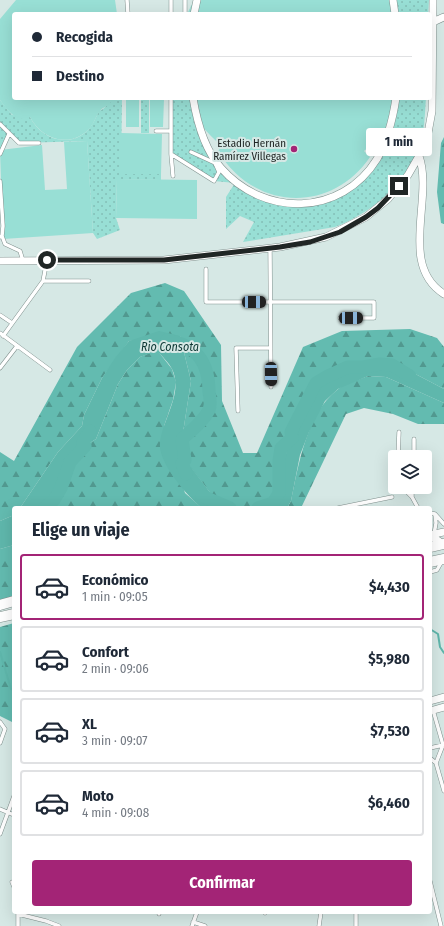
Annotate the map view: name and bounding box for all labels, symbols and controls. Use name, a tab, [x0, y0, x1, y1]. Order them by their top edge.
text: Recogida	[56, 28, 113, 46]
text: Destino	[56, 67, 104, 85]
callout: 1 min	[366, 128, 432, 156]
text: 1 min	[385, 134, 413, 149]
place label: Estadio Hernán Ramírez Villegas	[213, 137, 286, 163]
marker: Estadio Hernán Ramírez Villegas	[289, 144, 299, 154]
route end	[390, 177, 408, 195]
route start	[38, 251, 56, 269]
car	[242, 296, 266, 308]
car	[339, 312, 363, 324]
water label: Rio Consota	[141, 340, 199, 354]
car	[265, 362, 277, 386]
map controls	[388, 450, 432, 494]
button: layers	[388, 450, 432, 494]
text: Elige un viaje	[32, 519, 130, 541]
icon: car	[34, 569, 70, 605]
text: Económico	[82, 571, 149, 589]
text: $4,430	[369, 578, 410, 596]
text: 1 min · 09:05	[82, 589, 148, 604]
icon: car	[34, 641, 70, 677]
text: Confort	[82, 643, 129, 661]
text: $5,980	[368, 650, 410, 668]
text: 2 min · 09:06	[82, 661, 149, 676]
icon: car	[34, 713, 70, 749]
text: XL	[82, 715, 97, 733]
text: $7,530	[370, 722, 410, 740]
text: 3 min · 09:07	[82, 733, 147, 748]
icon: car	[34, 785, 70, 821]
text: Moto	[82, 787, 114, 805]
text: $6,460	[368, 794, 410, 812]
text: 4 min · 09:08	[82, 805, 149, 820]
button: Confirmar	[32, 860, 412, 906]

